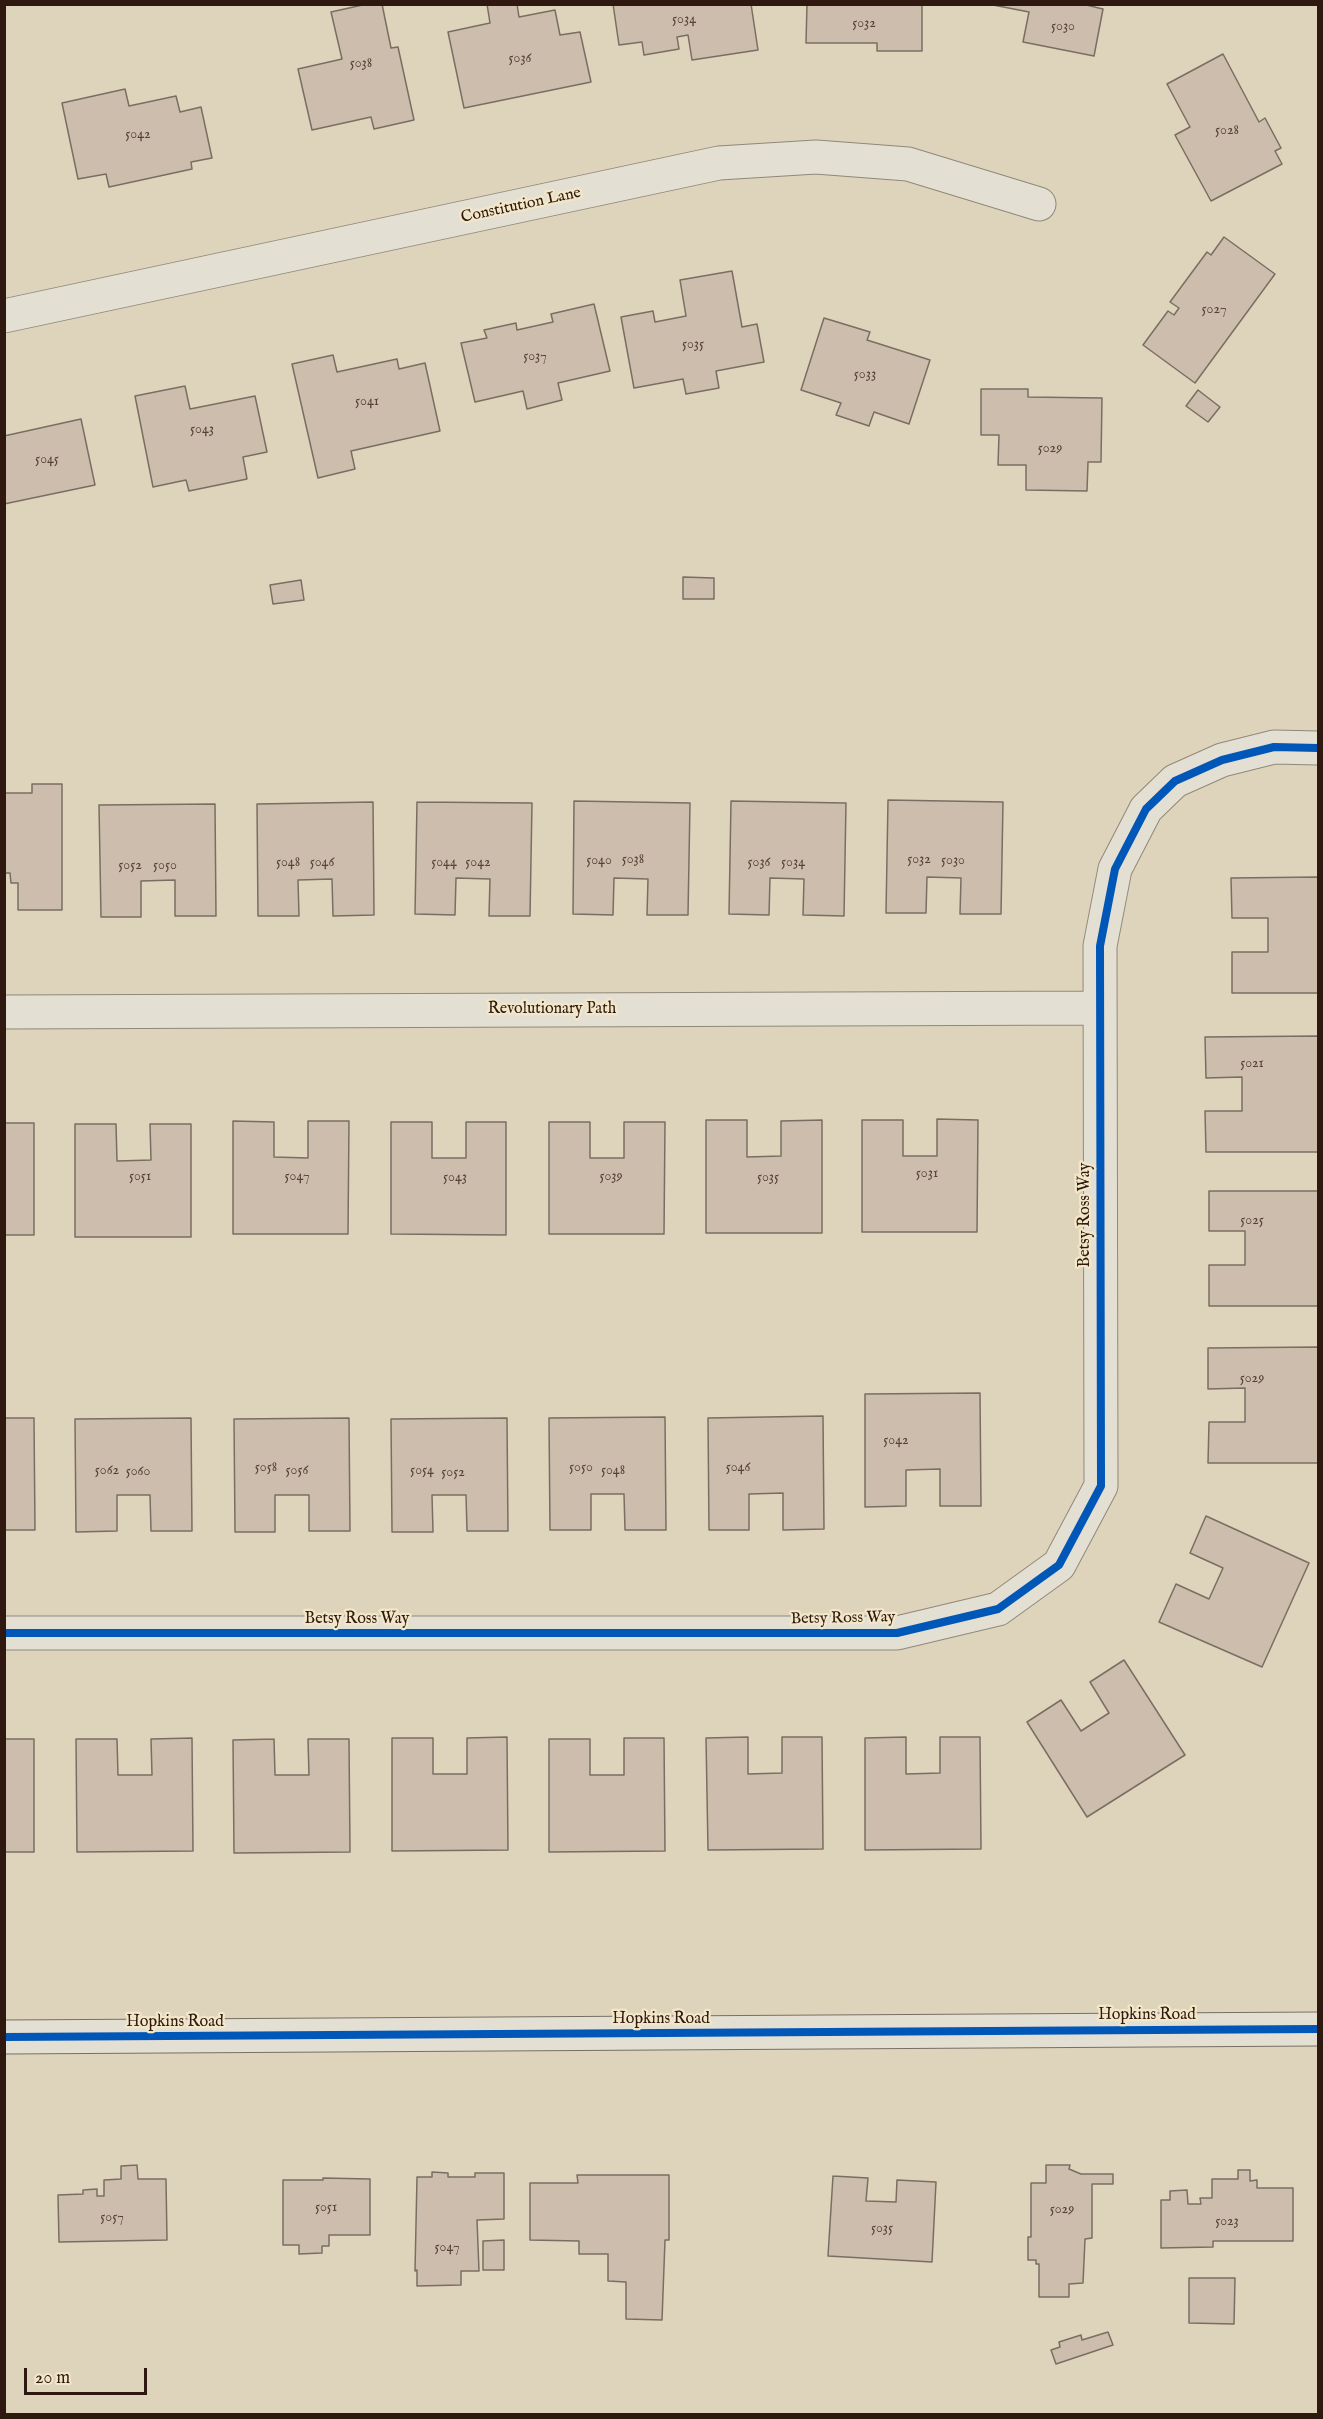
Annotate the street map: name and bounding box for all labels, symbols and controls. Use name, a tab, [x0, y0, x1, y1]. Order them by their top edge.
house number: 5034	[672, 12, 696, 28]
house number: 5032	[852, 16, 876, 32]
house number: 5030	[1051, 19, 1075, 35]
house number: 5036	[508, 51, 532, 67]
house number: 5038	[350, 56, 372, 72]
house number: 5028	[1215, 123, 1239, 139]
house number: 5042	[125, 127, 151, 143]
street label: Constitution Lane	[459, 184, 583, 228]
house number: 5027	[1202, 302, 1226, 318]
house number: 5035	[682, 337, 704, 353]
house number: 5037	[523, 349, 547, 365]
house number: 5033	[854, 367, 876, 383]
house number: 5041	[355, 394, 379, 410]
house number: 5043	[190, 422, 214, 438]
house number: 5029	[1038, 441, 1062, 457]
house number: 5045	[35, 452, 59, 468]
house number: 5038	[622, 852, 644, 868]
house number: 5032	[907, 852, 931, 868]
house number: 5040	[586, 853, 612, 869]
house number: 5030	[941, 853, 965, 869]
house number: 5048	[276, 855, 300, 871]
house number: 5046	[310, 855, 334, 871]
house number: 5044	[431, 855, 457, 871]
house number: 5042	[465, 855, 491, 871]
house number: 5036	[747, 855, 771, 871]
house number: 5034	[781, 855, 805, 871]
house number: 5052	[118, 858, 142, 874]
house number: 5050	[153, 858, 177, 874]
street label: Revolutionary Path	[488, 1000, 616, 1020]
house number: 5021	[1240, 1056, 1264, 1072]
street label: Betsy Ross Way	[1076, 1163, 1096, 1267]
house number: 5031	[916, 1166, 938, 1182]
house number: 5051	[129, 1169, 151, 1185]
house number: 5047	[285, 1169, 309, 1185]
house number: 5039	[599, 1169, 623, 1185]
house number: 5043	[443, 1170, 467, 1186]
house number: 5035	[757, 1170, 779, 1186]
house number: 5025	[1240, 1213, 1264, 1229]
house number: 5029	[1240, 1371, 1264, 1387]
house number: 5042	[883, 1433, 909, 1449]
house number: 5058	[255, 1460, 277, 1476]
house number: 5050	[569, 1460, 593, 1476]
house number: 5046	[726, 1460, 750, 1476]
house number: 5062	[95, 1463, 119, 1479]
house number: 5056	[286, 1463, 308, 1479]
house number: 5054	[410, 1463, 434, 1479]
house number: 5048	[601, 1463, 625, 1479]
house number: 5060	[126, 1464, 150, 1480]
house number: 5052	[441, 1465, 465, 1481]
street label: Betsy Ross Way	[790, 1608, 896, 1630]
street label: Betsy Ross Way	[305, 1610, 409, 1630]
street label: Hopkins Road	[1098, 2006, 1196, 2026]
street label: Hopkins Road	[612, 2010, 710, 2030]
street label: Hopkins Road	[126, 2013, 224, 2033]
house number: 5051	[315, 2200, 337, 2216]
house number: 5029	[1050, 2202, 1074, 2218]
house number: 5057	[100, 2210, 124, 2226]
house number: 5023	[1215, 2214, 1239, 2230]
house number: 5035	[871, 2221, 893, 2237]
house number: 5047	[435, 2240, 459, 2256]
scale bar	[27, 2356, 150, 2394]
text: 20 m	[35, 2367, 70, 2390]

